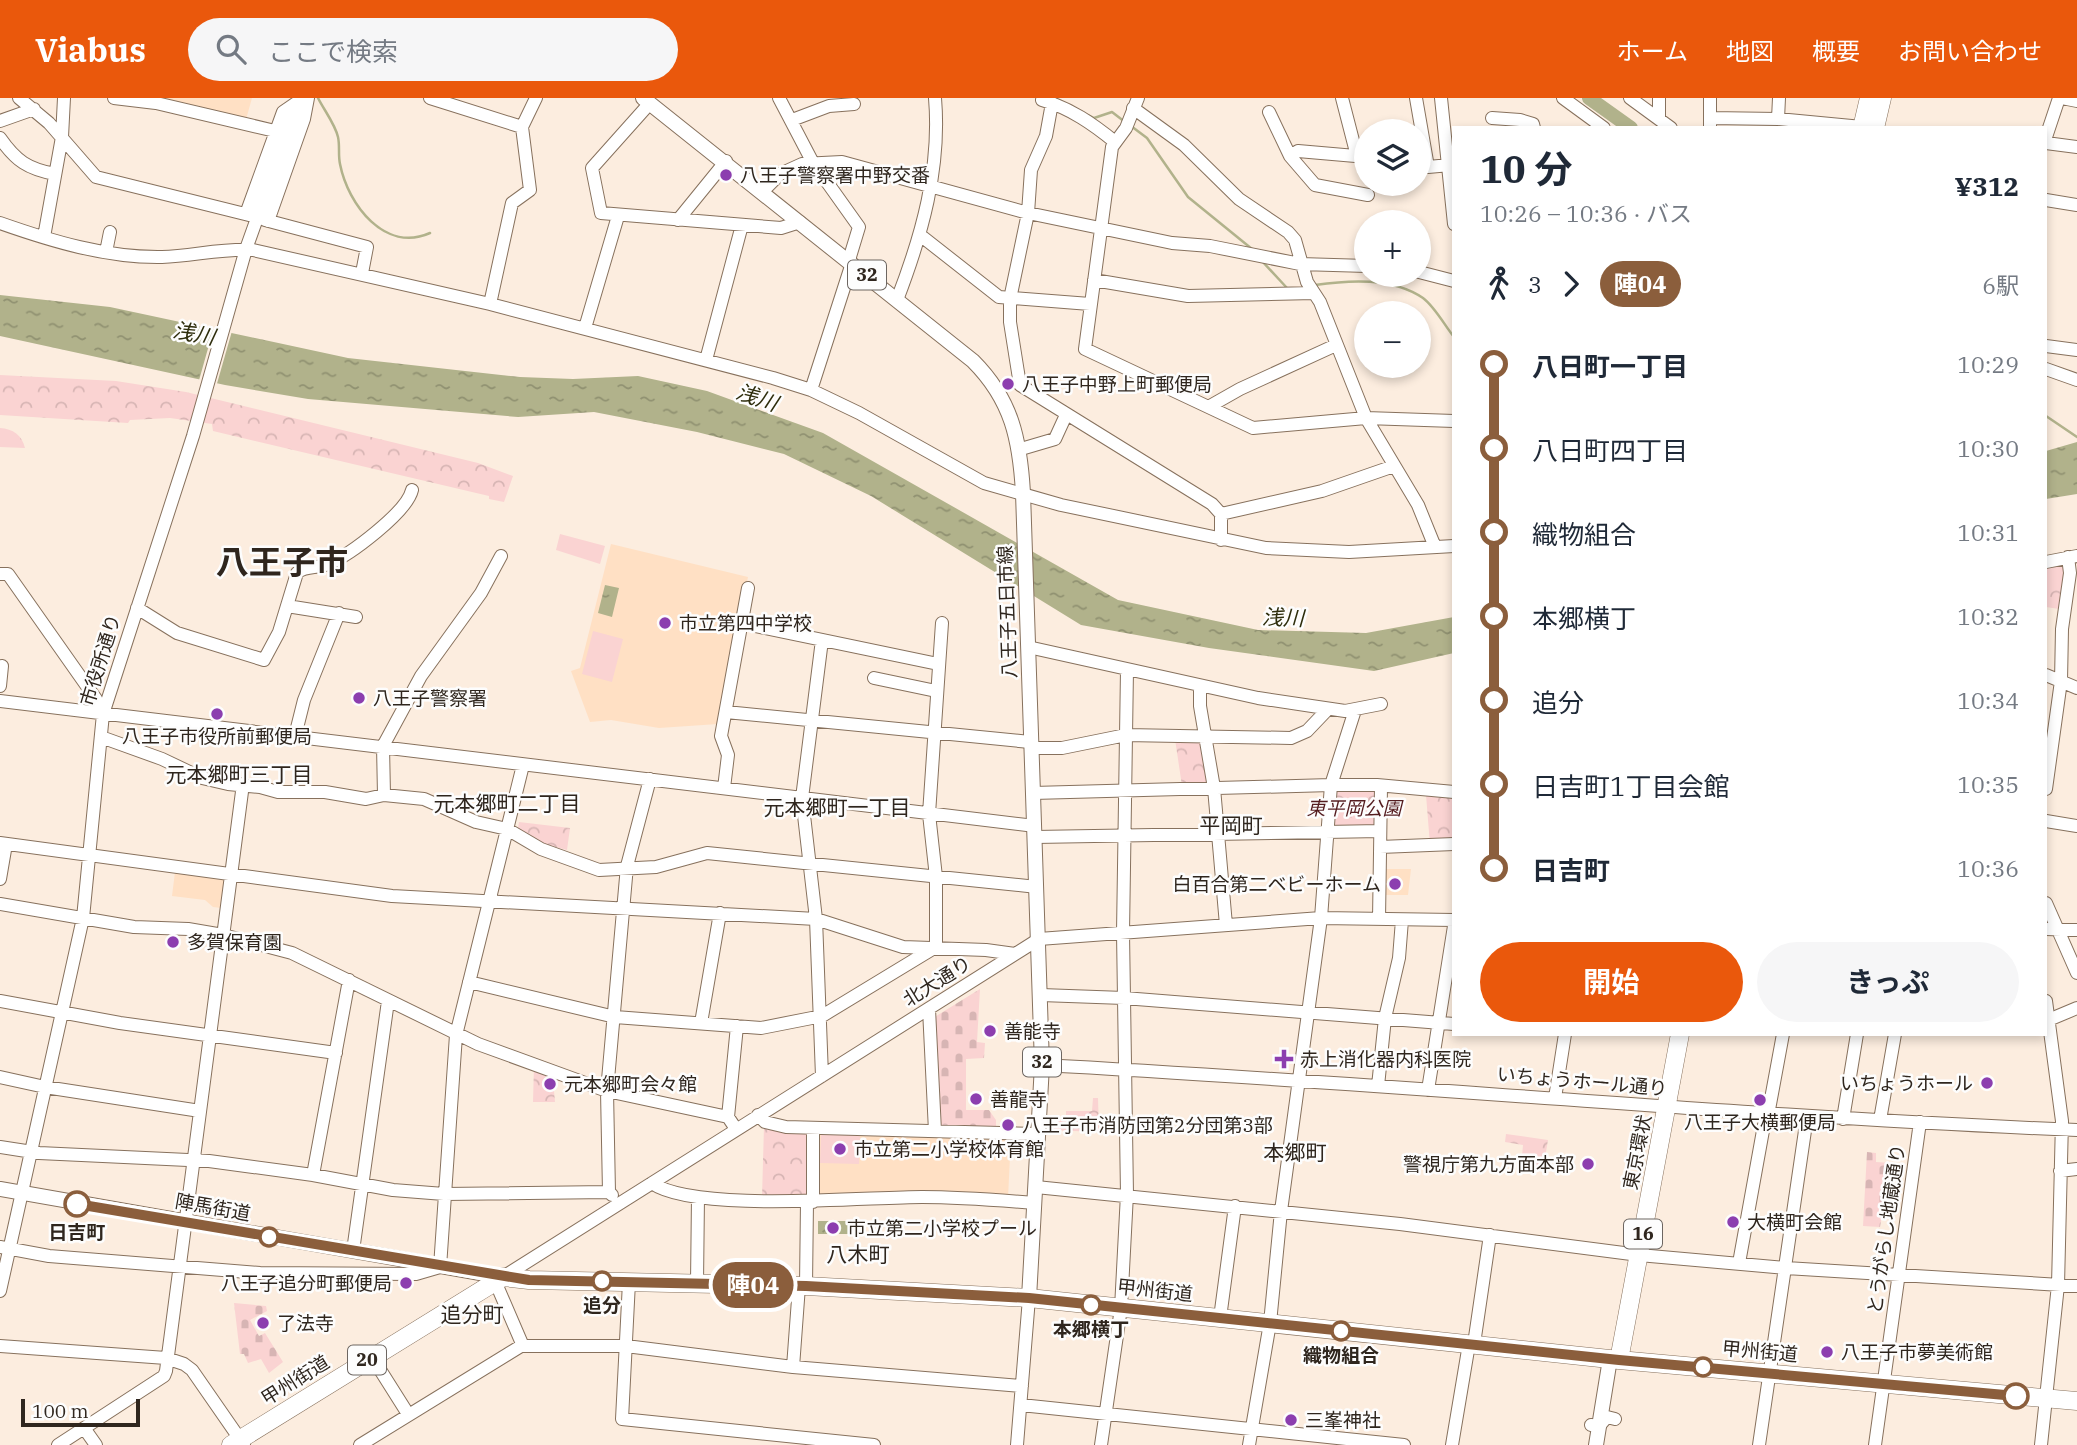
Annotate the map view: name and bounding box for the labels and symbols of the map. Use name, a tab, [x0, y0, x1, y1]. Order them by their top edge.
place label: 八王子警察署中野交番	[740, 163, 930, 187]
marker: 八王子警察署中野交番	[718, 167, 734, 183]
road number: 32	[848, 260, 886, 290]
water label: 浅川	[171, 315, 219, 351]
place label: 八王子中野上町郵便局	[1022, 372, 1212, 396]
marker: 八王子中野上町郵便局	[1000, 376, 1016, 392]
water label: 浅川	[733, 377, 784, 418]
district label: 八王子市	[216, 540, 348, 583]
street label: 八王子五日市線	[993, 545, 1021, 679]
water label: 浅川	[1262, 602, 1307, 632]
street label: 市役所通り	[75, 611, 125, 709]
place label: 市立第四中学校	[679, 611, 812, 635]
marker: 市立第四中学校	[657, 615, 673, 631]
place label: 八王子警察署	[373, 686, 487, 710]
marker: 八王子警察署	[351, 690, 367, 706]
marker: 八王子市役所前郵便局	[209, 706, 225, 722]
place label: 八王子市役所前郵便局	[122, 724, 312, 748]
district label: 元本郷町三丁目	[166, 760, 313, 788]
district label: 元本郷町二丁目	[434, 789, 581, 817]
district label: 元本郷町一丁目	[764, 793, 911, 821]
park label: 東平岡公園	[1306, 796, 1404, 820]
district label: 平岡町	[1200, 811, 1263, 839]
place label: 白百合第二ベビーホーム	[1173, 872, 1381, 896]
marker: 白百合第二ベビーホーム	[1387, 876, 1403, 892]
place label: 多賀保育園	[187, 930, 282, 954]
marker: 多賀保育園	[165, 934, 181, 950]
street label: 北大通り	[898, 951, 976, 1011]
place label: 善能寺	[1004, 1019, 1061, 1043]
marker: 善能寺	[982, 1023, 998, 1039]
place label: 赤上消化器内科医院	[1300, 1047, 1471, 1071]
road number: 32	[1023, 1048, 1061, 1077]
marker: 赤上消化器内科医院	[1274, 1049, 1294, 1069]
street label: いちょうホール通り	[1496, 1062, 1668, 1100]
place label: いちょうホール	[1840, 1071, 1973, 1095]
place label: 元本郷町会々館	[564, 1072, 697, 1096]
marker: いちょうホール	[1979, 1075, 1995, 1091]
marker: 元本郷町会々館	[542, 1076, 558, 1092]
place label: 善龍寺	[990, 1087, 1047, 1111]
marker: 善龍寺	[968, 1091, 984, 1107]
marker: 八王子大横郵便局	[1752, 1092, 1768, 1108]
place label: 八王子大横郵便局	[1684, 1110, 1836, 1134]
street label: 東京環状	[1618, 1112, 1656, 1192]
place label: 八王子市消防団第2分団第3部	[1022, 1113, 1273, 1137]
marker: 八王子市消防団第2分団第3部	[1000, 1117, 1016, 1133]
place label: 市立第二小学校体育館	[854, 1137, 1044, 1161]
district label: 本郷町	[1264, 1138, 1327, 1166]
marker: 市立第二小学校体育館	[832, 1141, 848, 1157]
street label: とうがらし地蔵通り	[1862, 1143, 1910, 1315]
place label: 警視庁第九方面本部	[1403, 1152, 1574, 1176]
marker: 警視庁第九方面本部	[1580, 1156, 1596, 1172]
street label: 陣馬街道	[173, 1189, 253, 1225]
marker: 日吉町	[64, 1191, 90, 1217]
place label: 大横町会館	[1747, 1210, 1842, 1234]
marker: 大横町会館	[1725, 1214, 1741, 1230]
place label: 市立第二小学校プール	[847, 1216, 1037, 1240]
road number: 16	[1624, 1219, 1662, 1248]
place label: 日吉町	[48, 1220, 106, 1244]
marker: 市立第二小学校プール	[825, 1220, 841, 1236]
unlabelled marker	[259, 1227, 279, 1247]
district label: 八木町	[827, 1240, 890, 1268]
line badge: 陣04	[713, 1262, 793, 1308]
place label: 八王子追分町郵便局	[221, 1271, 392, 1295]
marker: 追分	[592, 1271, 612, 1291]
street label: 甲州街道	[1116, 1274, 1194, 1306]
marker: 八王子追分町郵便局	[398, 1275, 414, 1291]
place label: 追分	[583, 1293, 621, 1317]
marker: 本郷横丁	[1081, 1295, 1101, 1315]
district label: 追分町	[441, 1300, 504, 1328]
place label: 了法寺	[277, 1311, 334, 1335]
marker: 了法寺	[255, 1315, 271, 1331]
place label: 本郷横丁	[1053, 1317, 1129, 1341]
marker: 織物組合	[1331, 1321, 1351, 1341]
street label: 甲州街道	[1721, 1336, 1799, 1366]
place label: 八王子市夢美術館	[1841, 1340, 1993, 1364]
place label: 織物組合	[1303, 1343, 1379, 1367]
marker: 八王子市夢美術館	[1819, 1344, 1835, 1360]
road number: 20	[348, 1345, 386, 1374]
street label: 甲州街道	[256, 1350, 334, 1410]
unlabelled marker	[1693, 1357, 1713, 1377]
unlabelled marker	[2003, 1383, 2029, 1409]
scale bar	[21, 1396, 140, 1428]
place label: 三峯神社	[1305, 1408, 1381, 1432]
marker: 三峯神社	[1283, 1412, 1299, 1428]

